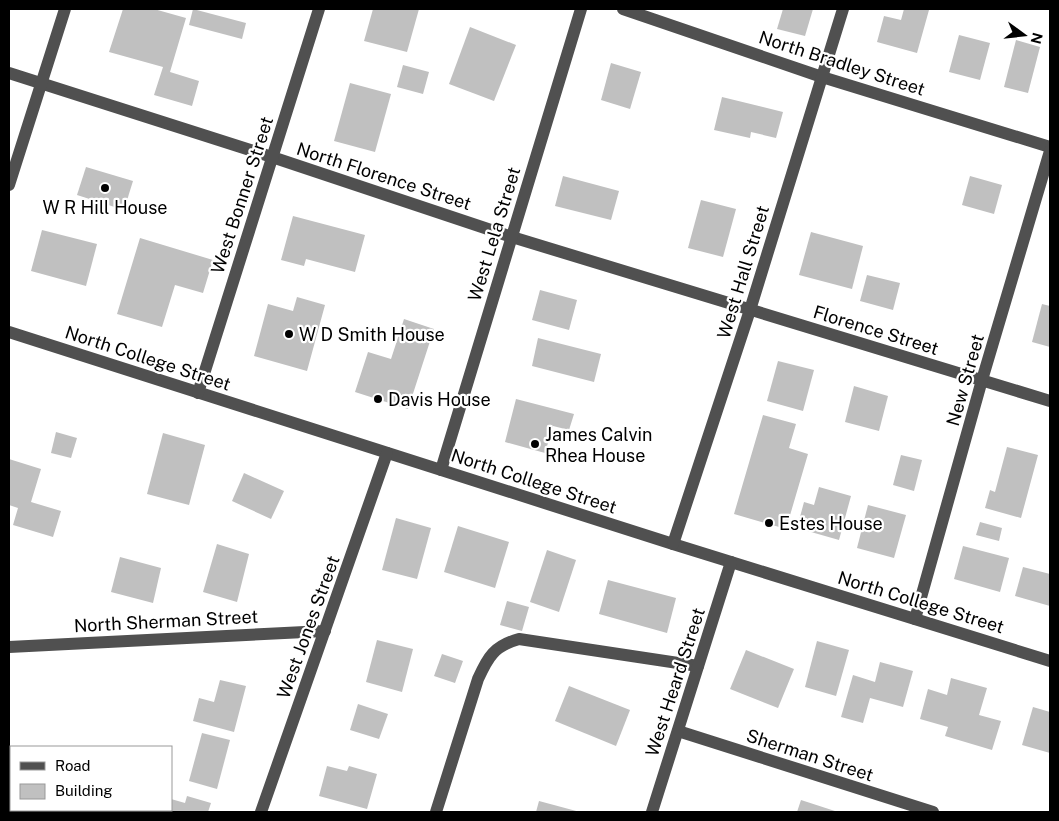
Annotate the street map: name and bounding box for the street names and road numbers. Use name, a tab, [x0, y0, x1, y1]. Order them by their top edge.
street label: North Bradley Street	[756, 26, 928, 100]
street label: West Bonner Street	[207, 114, 277, 276]
street label: North Florence Street	[294, 138, 474, 214]
street label: West Lela Street	[464, 164, 524, 304]
street label: West Hall Street	[713, 203, 773, 341]
street label: Florence Street	[811, 301, 941, 359]
street label: North College Street	[63, 321, 233, 395]
street label: New Street	[942, 332, 988, 428]
street label: North College Street	[449, 444, 619, 518]
street label: West Jones Street	[272, 553, 344, 701]
street label: North College Street	[835, 567, 1007, 637]
street label: West Heard Street	[641, 605, 709, 759]
street label: North Sherman Street	[73, 606, 259, 636]
street label: Sherman Street	[744, 725, 876, 785]

